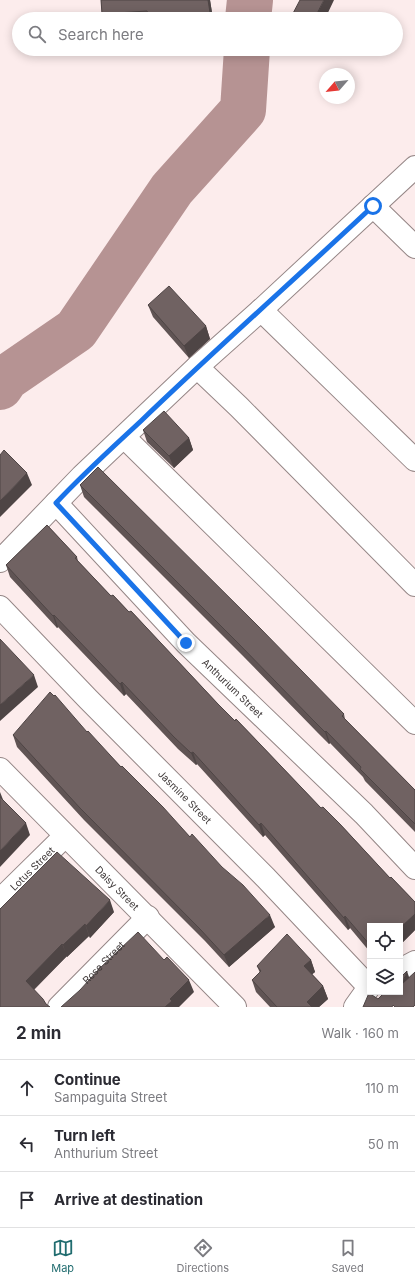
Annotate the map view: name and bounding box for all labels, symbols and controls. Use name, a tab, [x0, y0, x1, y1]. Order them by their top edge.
search box	[12, 12, 403, 56]
icon: search	[26, 23, 48, 45]
text: Search here	[58, 25, 144, 44]
north arrow	[319, 68, 355, 104]
route start	[364, 197, 382, 215]
route end	[177, 634, 195, 652]
street label: Anthurium Street	[200, 656, 266, 721]
street label: Jasmine Street	[156, 767, 215, 826]
street label: Lotus Street	[7, 844, 57, 893]
street label: Daisy Street	[93, 863, 142, 913]
map controls	[367, 923, 403, 995]
button: locate	[367, 923, 403, 959]
street label: Rose Street	[80, 938, 127, 986]
button: layers	[367, 959, 403, 995]
text: 2 min	[16, 1023, 61, 1043]
text: Walk · 160 m	[322, 1025, 399, 1041]
text: Continue	[54, 1070, 121, 1089]
icon: ahead	[16, 1077, 38, 1099]
text: 110 m	[365, 1080, 399, 1096]
text: Sampaguita Street	[54, 1089, 167, 1105]
text: Turn left	[54, 1126, 115, 1145]
icon: left	[16, 1133, 38, 1155]
text: 50 m	[368, 1136, 399, 1152]
text: Anthurium Street	[54, 1145, 158, 1161]
icon: arrive	[16, 1189, 38, 1211]
text: Arrive at destination	[54, 1190, 203, 1209]
tab: Map	[51, 1237, 74, 1275]
tab: Directions	[177, 1237, 229, 1275]
tab: Saved	[332, 1237, 364, 1275]

